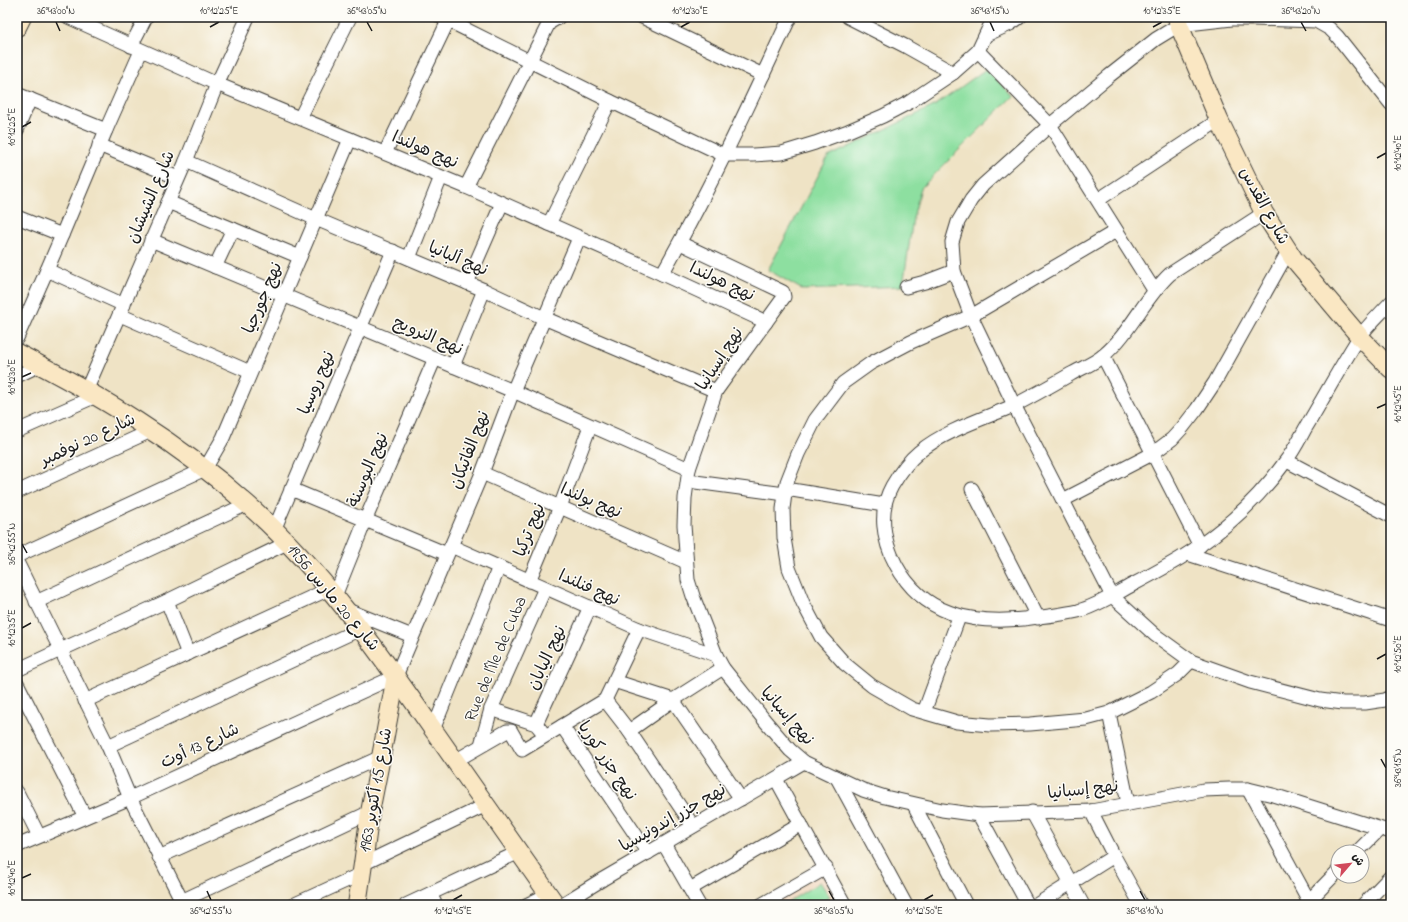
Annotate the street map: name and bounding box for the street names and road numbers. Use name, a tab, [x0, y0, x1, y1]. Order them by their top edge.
street label: نهج هولندا	[388, 125, 462, 175]
street label: شارع الشيشان	[120, 147, 182, 247]
street label: شارع القدس	[1232, 163, 1296, 249]
street label: نهج ألبانيا	[424, 235, 492, 283]
street label: نهج هولندا	[685, 256, 759, 308]
street label: نهج جورجيا	[237, 258, 289, 338]
street label: نهج النرويج	[389, 310, 467, 362]
street label: نهج إسبانيا	[690, 322, 750, 396]
street label: نهج روسيا	[292, 347, 342, 419]
street label: شارع 20 نوفمبر	[34, 407, 140, 474]
street label: نهج الفاتيكان	[444, 407, 496, 493]
street label: نهج البوسنة	[341, 429, 395, 511]
street label: نهج بولندا	[556, 477, 626, 525]
street label: نهج تركيا	[508, 499, 552, 561]
street label: شارع 20 مارس 1956	[281, 539, 385, 657]
street label: نهج فنلندا	[554, 563, 624, 613]
street label: Rue de l'Île de Cuba	[458, 592, 534, 726]
street label: نهج اليابان	[521, 622, 573, 694]
street label: نهج إسبانيا	[754, 681, 820, 751]
street label: نهج جزر كوريا	[571, 716, 643, 806]
street label: شارع 13 أوت	[156, 717, 244, 775]
street label: شارع 15 أكتوبر 1963	[353, 726, 399, 854]
street label: نهج إسبانيا	[1046, 774, 1120, 806]
street label: نهج جزر إندونيسيا	[615, 777, 731, 859]

